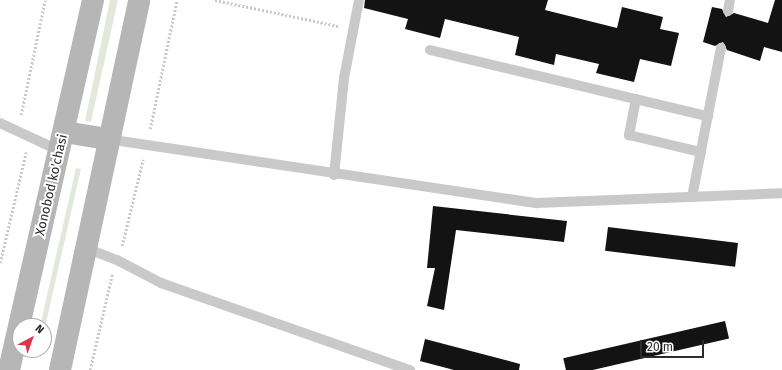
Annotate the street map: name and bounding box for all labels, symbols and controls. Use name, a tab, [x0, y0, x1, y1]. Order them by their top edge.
street label: Xonobod ko'chasi	[33, 133, 71, 237]
north arrow	[12, 318, 52, 358]
text: N	[33, 322, 47, 337]
scale bar	[642, 332, 706, 358]
text: 20 m	[647, 340, 673, 354]

